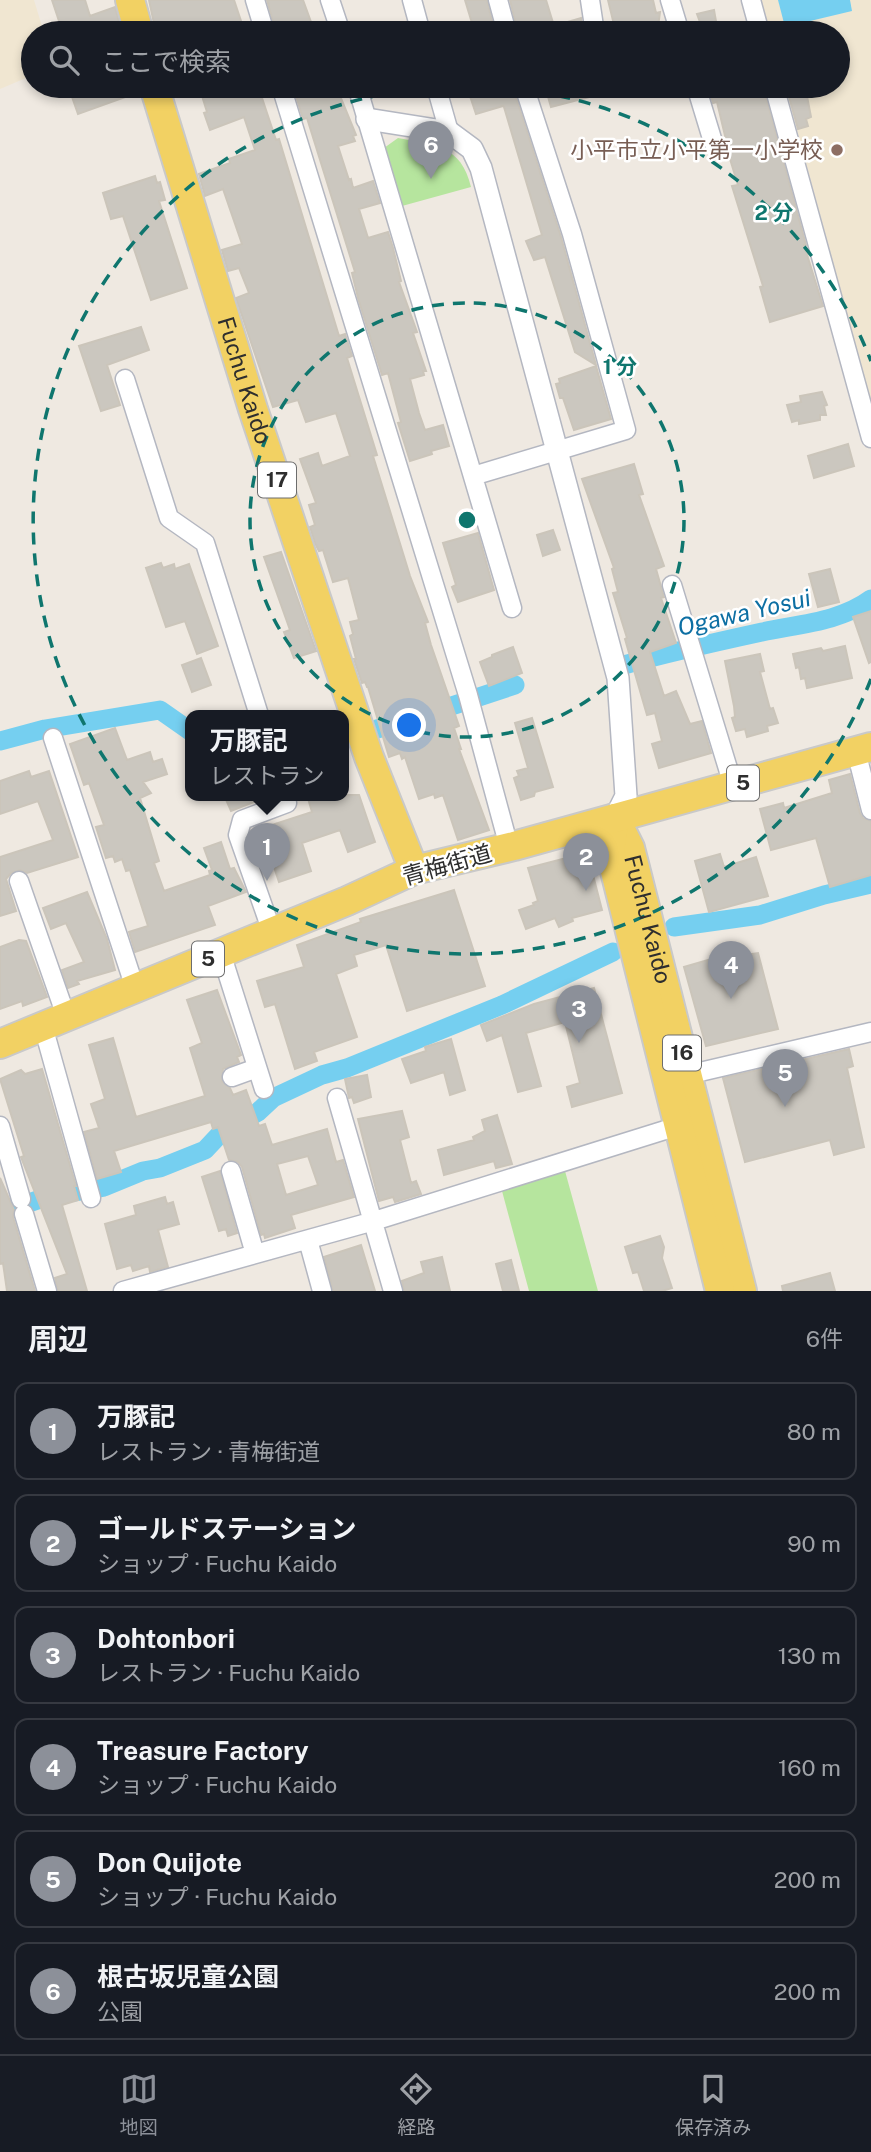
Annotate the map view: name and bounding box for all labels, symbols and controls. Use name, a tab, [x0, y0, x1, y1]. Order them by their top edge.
search box	[21, 21, 850, 98]
icon: search	[45, 41, 83, 79]
text: ここで検索	[101, 46, 231, 77]
pin: 6	[408, 121, 454, 179]
place label: 小平市立小平第一小学校	[570, 136, 823, 163]
marker: 小平市立小平第一小学校	[829, 142, 845, 158]
text: 2 分	[754, 200, 794, 225]
street label: Fuchu Kaido	[212, 313, 278, 447]
text: 1 分	[603, 354, 637, 379]
road number: 17	[258, 462, 296, 498]
centre of rings	[455, 508, 479, 532]
water label: Ogawa Yosui	[674, 583, 813, 641]
your location	[392, 708, 426, 742]
popup	[185, 710, 349, 801]
text: 万豚記	[210, 725, 288, 756]
text: レストラン	[210, 762, 325, 789]
road number: 5	[727, 766, 759, 800]
pin: 1	[244, 823, 290, 881]
pin: 2	[563, 833, 609, 891]
street label: 青梅街道	[399, 839, 495, 890]
street label: Fuchu Kaido	[619, 852, 678, 986]
pin: 4	[708, 941, 754, 999]
road number: 5	[192, 942, 224, 976]
pin: 3	[556, 985, 602, 1043]
road number: 16	[663, 1036, 701, 1070]
pin: 5	[762, 1049, 808, 1107]
text: 周辺	[28, 1321, 88, 1357]
text: 6件	[806, 1325, 843, 1352]
text: 万豚記	[97, 1401, 175, 1432]
text: 1	[48, 1418, 58, 1445]
text: 80 m	[787, 1418, 841, 1445]
text: レストラン · 青梅街道	[97, 1438, 320, 1465]
text: ゴールドステーション	[97, 1513, 356, 1544]
text: 2	[46, 1530, 60, 1557]
text: 90 m	[787, 1530, 841, 1557]
text: ショップ · Fuchu Kaido	[97, 1550, 337, 1577]
text: Dohtonbori	[97, 1623, 235, 1654]
text: 3	[45, 1642, 61, 1669]
text: 130 m	[778, 1642, 841, 1669]
text: レストラン · Fuchu Kaido	[97, 1659, 360, 1686]
text: Treasure Factory	[97, 1735, 309, 1766]
text: 4	[45, 1754, 61, 1781]
text: 160 m	[778, 1754, 841, 1781]
text: ショップ · Fuchu Kaido	[97, 1771, 337, 1798]
text: Don Quijote	[97, 1847, 242, 1878]
text: 5	[45, 1866, 61, 1893]
text: 200 m	[774, 1866, 841, 1893]
text: ショップ · Fuchu Kaido	[97, 1883, 337, 1910]
text: 根古坂児童公園	[97, 1961, 279, 1992]
text: 6	[45, 1978, 61, 2005]
text: 200 m	[774, 1978, 841, 2005]
text: 公園	[97, 1998, 143, 2025]
tab: 地図	[120, 2070, 158, 2139]
tab: 経路	[397, 2070, 435, 2139]
tab: 保存済み	[675, 2070, 751, 2139]

